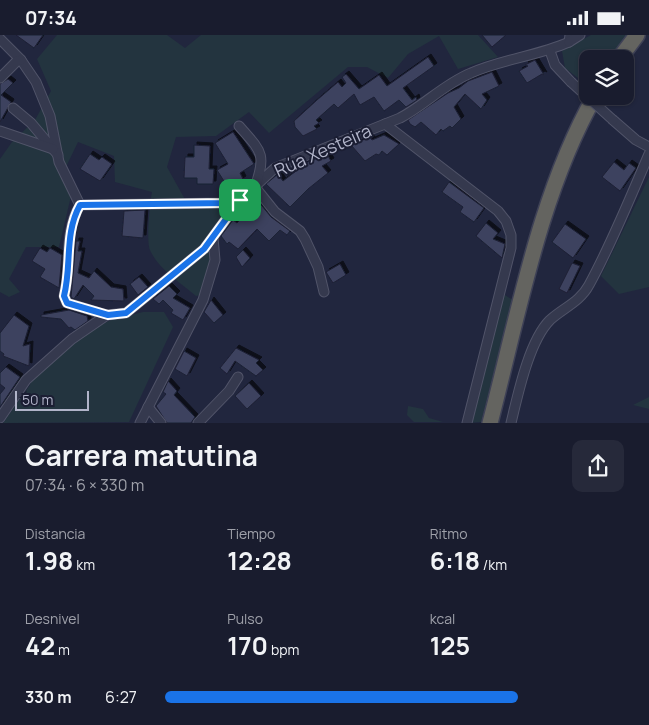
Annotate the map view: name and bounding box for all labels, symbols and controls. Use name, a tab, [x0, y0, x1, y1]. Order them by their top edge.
text: 07:34	[25, 5, 77, 31]
map controls	[579, 50, 634, 105]
button: layers	[579, 50, 634, 105]
street label: Rúa Xesteira	[270, 118, 375, 182]
pin	[219, 179, 261, 221]
icon: arrive	[226, 186, 254, 214]
scale bar	[15, 387, 89, 411]
text: 50 m	[22, 390, 53, 409]
text: Carrera matutina	[25, 436, 258, 474]
button: share	[572, 440, 624, 492]
text: 07:34 · 6 × 330 m	[25, 474, 144, 496]
text: Distancia	[25, 524, 85, 543]
text: Tiempo	[227, 524, 275, 543]
text: Ritmo	[430, 524, 467, 543]
text: 1.98	[25, 543, 73, 578]
text: 12:28	[227, 543, 292, 578]
text: 6:18	[430, 543, 480, 578]
text: km	[73, 555, 95, 574]
text: /km	[480, 555, 507, 574]
text: Desnivel	[25, 609, 80, 628]
text: Pulso	[227, 609, 263, 628]
text: kcal	[430, 609, 455, 628]
text: 42	[25, 628, 55, 663]
text: 170	[227, 628, 268, 663]
text: 125	[430, 628, 470, 663]
text: m	[55, 640, 70, 659]
text: bpm	[268, 640, 299, 659]
text: 330 m	[25, 686, 72, 708]
text: 6:27	[105, 686, 137, 708]

